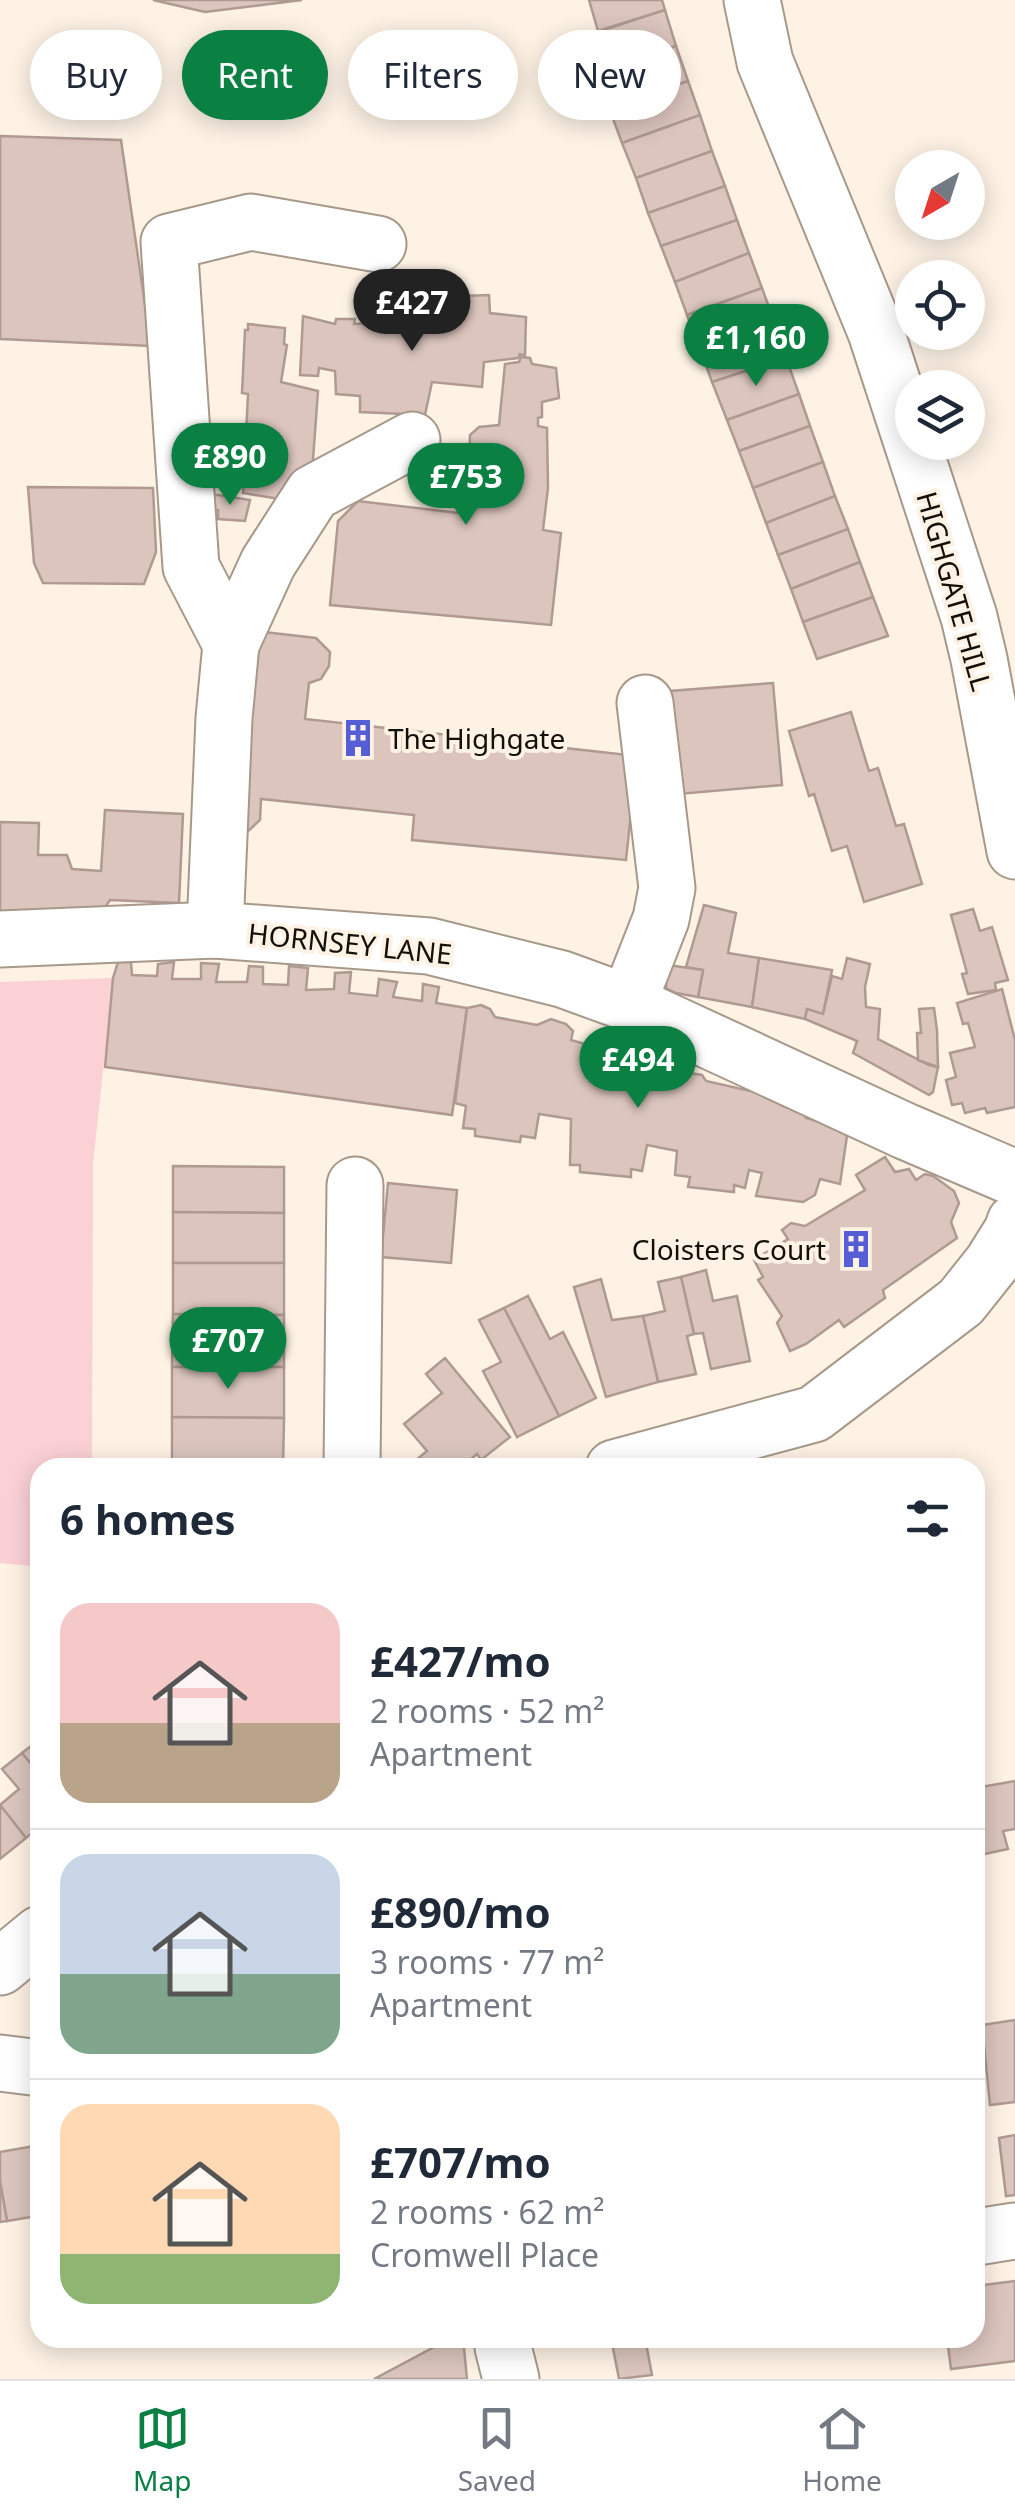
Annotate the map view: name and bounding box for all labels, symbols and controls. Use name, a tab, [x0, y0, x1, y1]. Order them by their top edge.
chip: Buy	[30, 30, 162, 120]
chip: Rent	[182, 30, 328, 120]
chip: Filters	[348, 30, 518, 120]
chip: New	[538, 30, 681, 120]
north arrow	[895, 150, 985, 240]
map controls	[895, 150, 985, 460]
button: locate	[895, 260, 985, 350]
pin: £427	[353, 269, 471, 354]
text: £427	[375, 280, 449, 323]
pin: £1,160	[675, 304, 837, 389]
text: £1,160	[706, 315, 806, 358]
button: layers	[895, 370, 985, 460]
pin: £890	[171, 423, 289, 508]
text: £890	[193, 434, 267, 477]
pin: £753	[407, 443, 525, 528]
text: £753	[429, 454, 503, 497]
street label: HIGHGATE HILL	[908, 487, 1002, 695]
building icon: The Highgate	[337, 717, 379, 759]
place label: The Highgate	[388, 719, 565, 757]
street label: HORNSEY LANE	[246, 913, 454, 973]
pin: £494	[579, 1026, 697, 1111]
text: £494	[601, 1037, 675, 1080]
building icon: Cloisters Court	[835, 1228, 877, 1270]
place label: Cloisters Court	[632, 1230, 826, 1268]
pin: £707	[169, 1307, 287, 1392]
text: £707	[191, 1318, 265, 1361]
text: 6 homes	[60, 1490, 236, 1547]
icon: filters	[900, 1491, 955, 1546]
text: £427/mo	[370, 1632, 551, 1689]
icon: home	[140, 1643, 260, 1763]
text: 2 rooms · 52 m²	[370, 1689, 604, 1732]
text: Apartment	[370, 1732, 532, 1775]
text: £890/mo	[370, 1883, 551, 1940]
icon: home	[140, 1894, 260, 2014]
text: 3 rooms · 77 m²	[370, 1940, 604, 1983]
text: Apartment	[370, 1983, 532, 2026]
text: £707/mo	[370, 2133, 551, 2190]
icon: home	[140, 2144, 260, 2264]
text: 2 rooms · 62 m²	[370, 2190, 604, 2233]
text: Cromwell Place	[370, 2233, 599, 2276]
tab: Map	[133, 2401, 191, 2499]
tab: Saved	[458, 2401, 536, 2499]
tab: Home	[802, 2401, 882, 2499]

